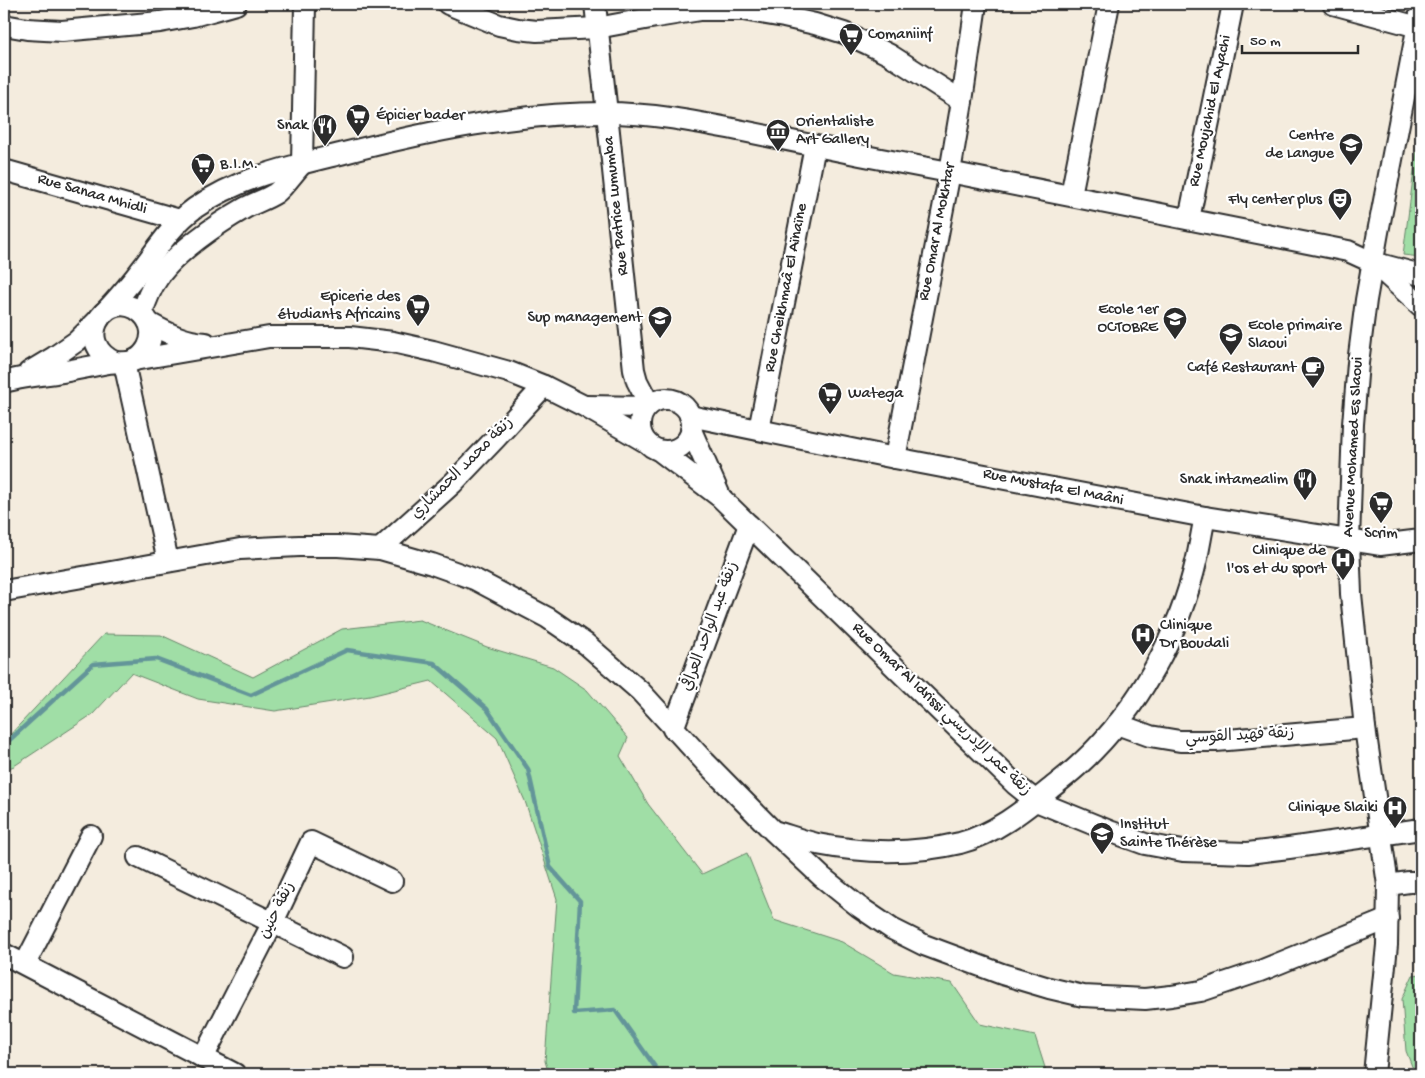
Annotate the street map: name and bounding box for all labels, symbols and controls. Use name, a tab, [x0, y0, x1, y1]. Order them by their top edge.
supermarket icon: Comaniinf	[838, 22, 864, 56]
scale bar	[1242, 22, 1359, 54]
place label: Comaniinf	[868, 26, 933, 45]
street label: Rue Moujahid El Ayachi	[1186, 33, 1236, 189]
text: 50 m	[1250, 33, 1281, 51]
supermarket icon: Épicier bader	[345, 103, 371, 137]
place label: Épicier bader	[376, 107, 466, 126]
restaurant icon: Snak	[312, 113, 338, 147]
place label: Orientaliste Art Gallery	[796, 113, 874, 150]
place label: Snak	[277, 117, 310, 136]
museum icon: Orientaliste Art Gallery	[765, 118, 791, 152]
place label: Centre de Langue	[1265, 127, 1335, 164]
school or university icon: Centre de Langue	[1338, 132, 1364, 166]
street label: Rue Patrice Lumumba	[600, 134, 634, 276]
supermarket icon: B.I.M.	[190, 152, 216, 186]
place label: B.I.M.	[219, 156, 258, 175]
street label: Rue Omar Al Mokhtar	[915, 160, 961, 303]
street label: Rue Sanaa Mhidli	[35, 170, 149, 220]
theatre icon: Fly center plus	[1327, 187, 1353, 221]
place label: Fly center plus	[1227, 191, 1323, 210]
street label: Rue Cheikhmaâ El Aïnaïne	[761, 201, 813, 374]
place label: Epicerie des étudiants Africains	[277, 288, 401, 325]
supermarket icon: Epicerie des étudiants Africains	[405, 293, 431, 327]
place label: Ecole 1er OCTOBRE	[1097, 301, 1159, 338]
school or university icon: Sup management	[647, 305, 673, 339]
school or university icon: Ecole 1er OCTOBRE	[1162, 306, 1188, 340]
place label: Sup management	[528, 309, 643, 328]
place label: Ecole primaire Slaoui	[1248, 317, 1343, 354]
school or university icon: Ecole primaire Slaoui	[1218, 322, 1244, 356]
cafe icon: Café Restaurant	[1300, 355, 1326, 389]
street label: Avenue Mohamed Es Slaoui	[1340, 356, 1368, 538]
place label: Café Restaurant	[1187, 359, 1297, 378]
supermarket icon: Watega	[817, 381, 843, 415]
place label: Watega	[848, 385, 904, 404]
street label: زنقة محمد الحمشاري	[407, 413, 518, 524]
street label: Rue Mustafa El Maâni	[981, 465, 1125, 511]
restaurant icon: Snak intamealim	[1292, 467, 1318, 501]
place label: Snak intamealim	[1180, 471, 1289, 490]
supermarket icon: Scrim	[1368, 490, 1394, 524]
place label: Scrim	[1364, 525, 1398, 544]
place label: Clinique de l'os et du sport	[1227, 542, 1327, 579]
hospital icon: Clinique de l'os et du sport	[1330, 547, 1356, 581]
street label: زنقة عبد الواحد العراقي	[675, 558, 743, 694]
place label: Clinique Dr Boudali	[1159, 617, 1229, 654]
street label: Rue Omar Al Idrissi زنقة عمر الإدريسي	[846, 618, 1035, 802]
hospital icon: Clinique Dr Boudali	[1130, 622, 1156, 656]
street label: زنقة فهيد القوسي	[1185, 724, 1295, 751]
hospital icon: Clinique Slaiki	[1382, 795, 1408, 829]
place label: Clinique Slaiki	[1288, 799, 1378, 818]
place label: Institut Sainte Thérèse	[1120, 816, 1218, 853]
school or university icon: Institut Sainte Thérèse	[1089, 821, 1115, 855]
street label: زنقة حنين	[255, 879, 300, 943]

